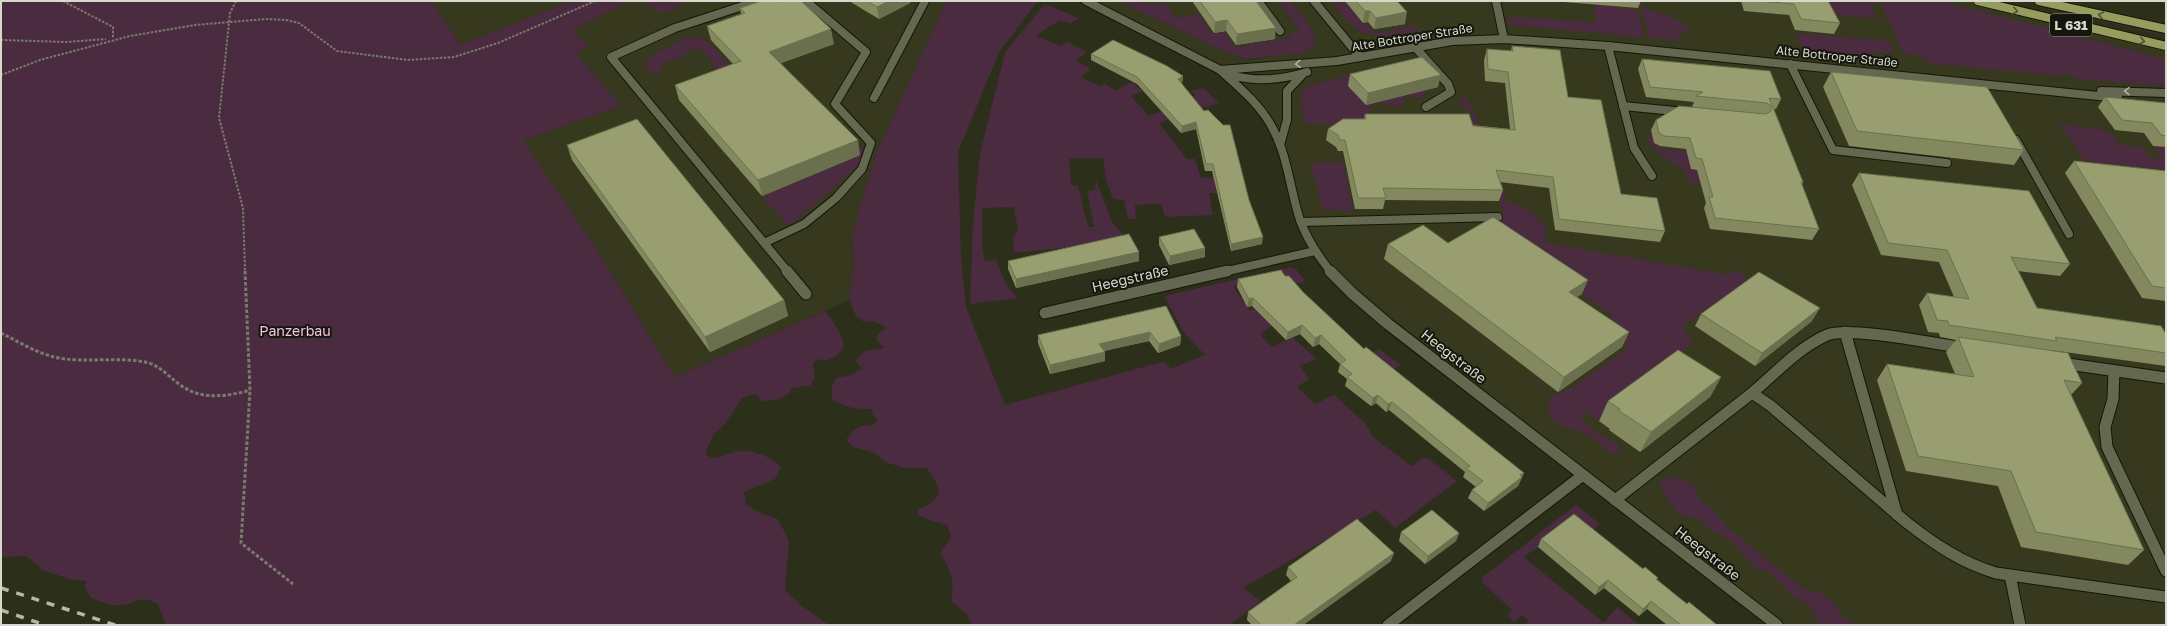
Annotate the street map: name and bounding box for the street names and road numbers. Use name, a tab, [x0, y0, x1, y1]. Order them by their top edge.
road number: L 631	[2050, 14, 2092, 36]
street label: Alte Bottroper Straße	[1350, 20, 1474, 54]
street label: Alte Bottroper Straße	[1775, 42, 1899, 70]
street label: Heegstraße	[1090, 261, 1170, 295]
street label: Heegstraße	[1418, 325, 1490, 387]
street label: Heegstraße	[1672, 522, 1744, 584]

